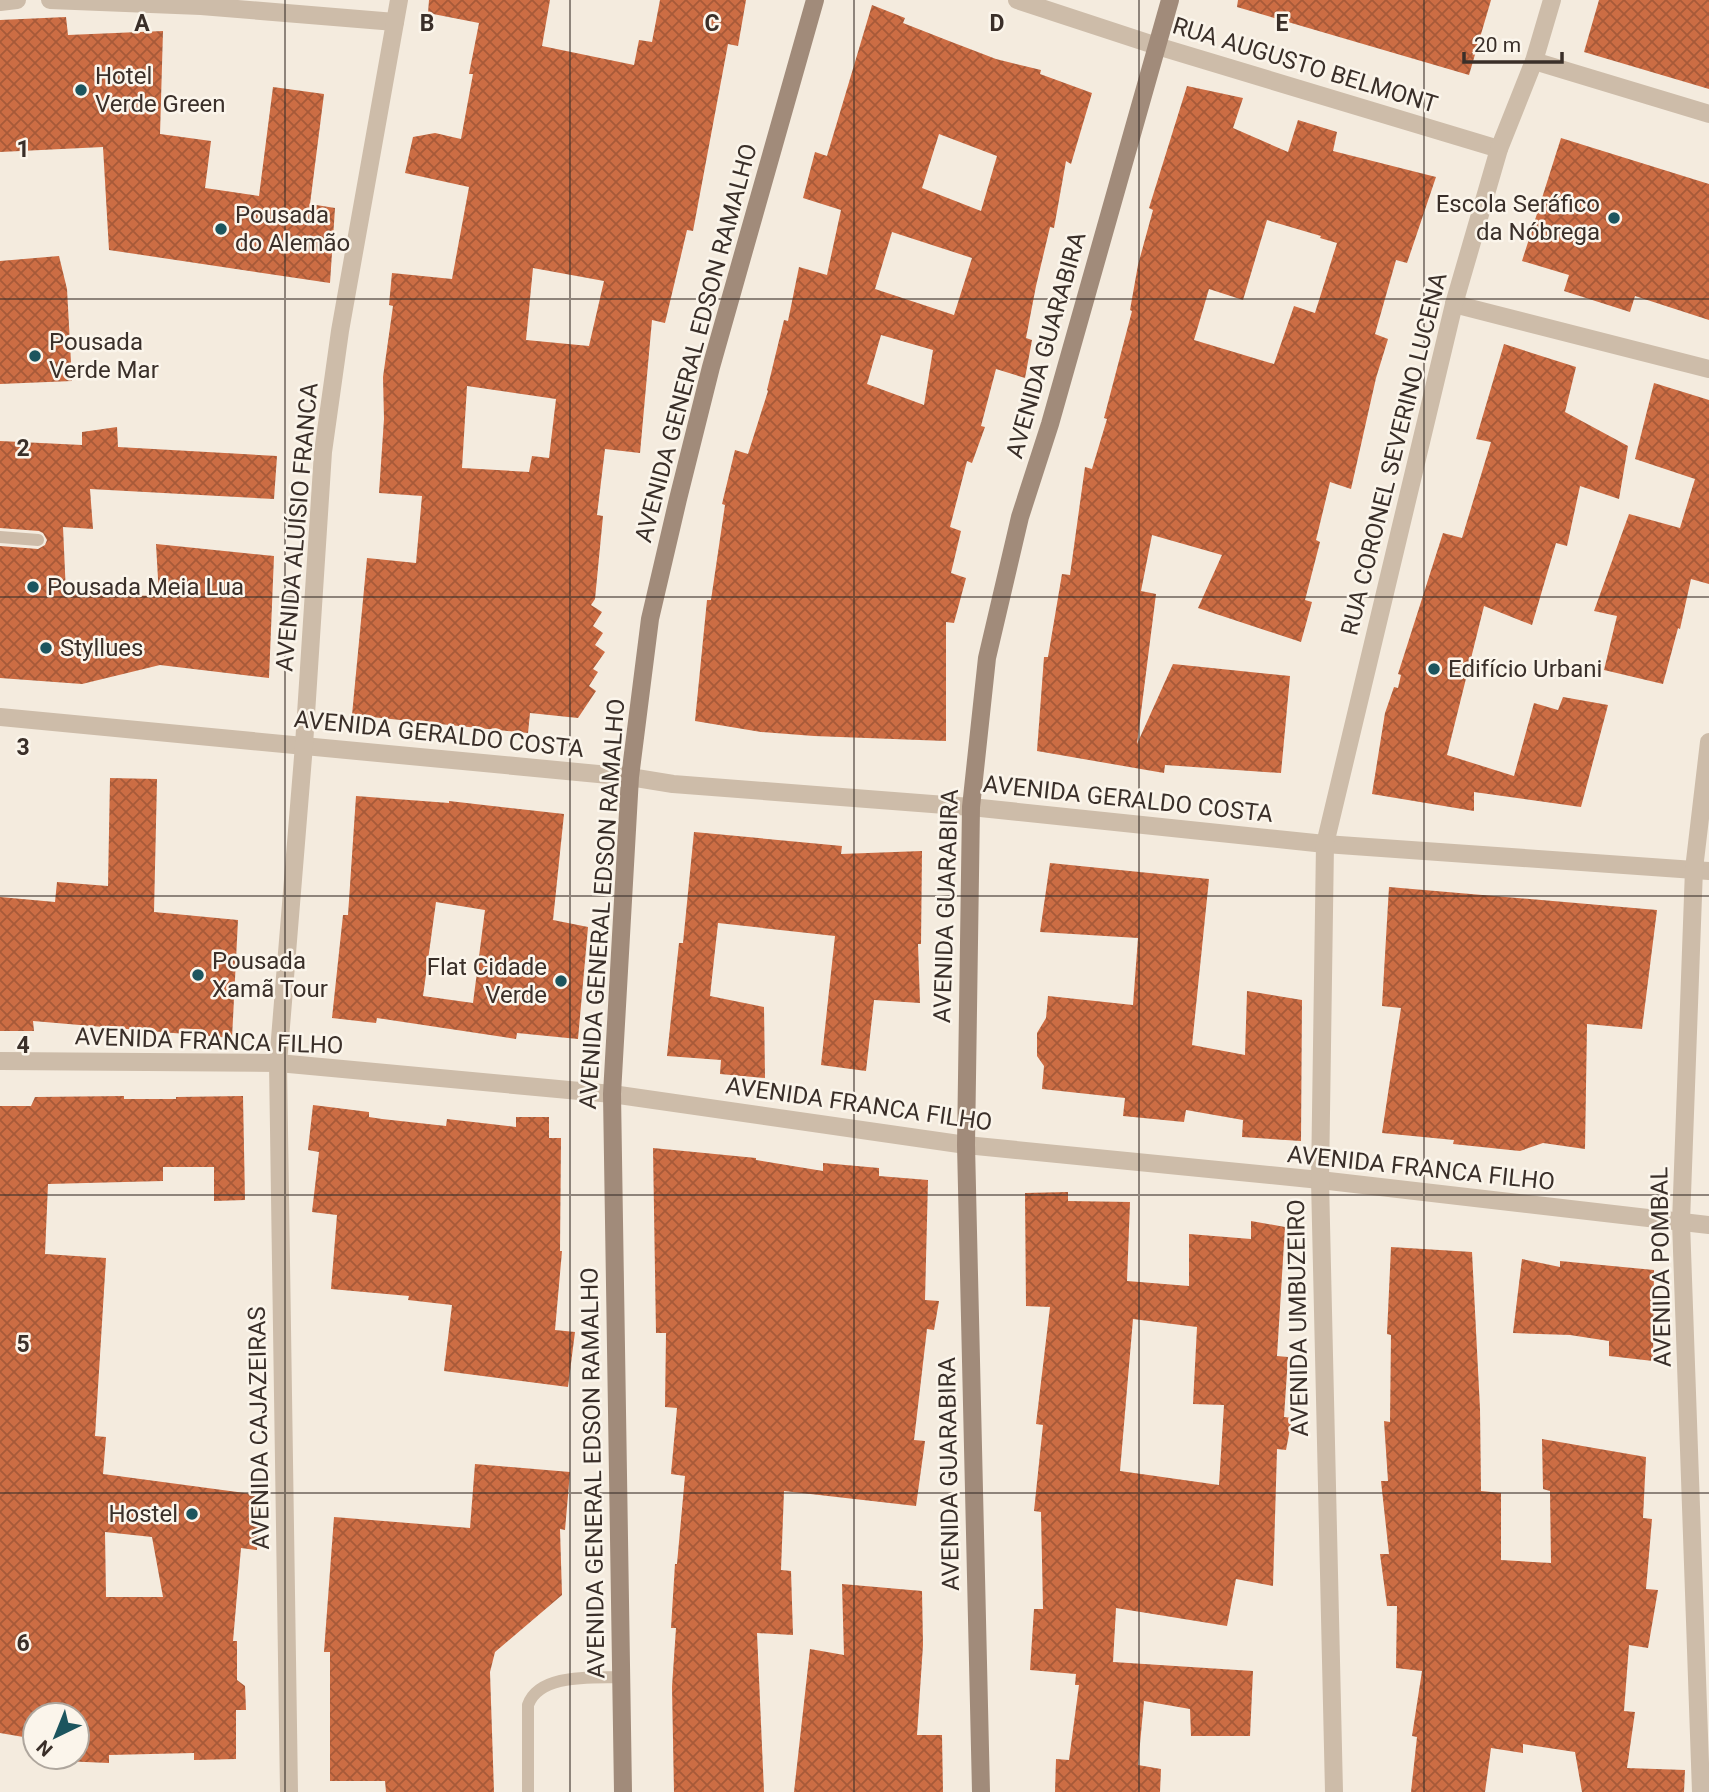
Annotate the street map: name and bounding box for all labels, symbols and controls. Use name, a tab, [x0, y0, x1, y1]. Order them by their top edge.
text: A	[134, 10, 150, 37]
text: B	[420, 10, 434, 37]
text: C	[704, 10, 720, 37]
text: D	[990, 10, 1004, 37]
street label: RUA AUGUSTO BELMONT	[1169, 11, 1441, 119]
scale bar	[1464, 21, 1562, 65]
text: 20 m	[1474, 33, 1521, 57]
place label: Hotel Verde Green	[95, 62, 226, 118]
marker: Hotel Verde Green	[73, 82, 89, 98]
text: 1	[16, 136, 30, 163]
street label: AVENIDA GENERAL EDSON RAMALHO	[629, 141, 763, 545]
place label: Escola Seráfico da Nóbrega	[1436, 190, 1600, 246]
place label: Pousada do Alemão	[235, 201, 350, 257]
marker: Escola Seráfico da Nóbrega	[1606, 210, 1622, 226]
marker: Pousada do Alemão	[213, 221, 229, 237]
street label: AVENIDA GUARABIRA	[1000, 228, 1092, 461]
street label: RUA CORONEL SEVERINO LUCENA	[1335, 270, 1453, 638]
place label: Pousada Verde Mar	[49, 328, 159, 384]
marker: Pousada Verde Mar	[27, 348, 43, 364]
street label: AVENIDA ALUÍSIO FRANCA	[270, 381, 324, 673]
text: 2	[16, 435, 30, 462]
place label: Pousada Meia Lua	[47, 573, 244, 601]
marker: Pousada Meia Lua	[25, 579, 41, 595]
place label: Styllues	[60, 634, 143, 662]
marker: Styllues	[38, 640, 54, 656]
place label: Edifício Urbani	[1448, 655, 1602, 683]
marker: Edifício Urbani	[1426, 661, 1442, 677]
street label: AVENIDA GENERAL EDSON RAMALHO	[574, 698, 630, 1110]
street label: AVENIDA GERALDO COSTA	[293, 705, 586, 763]
text: 3	[16, 734, 30, 761]
street label: AVENIDA GERALDO COSTA	[982, 770, 1275, 828]
street label: AVENIDA GUARABIRA	[928, 788, 964, 1023]
place label: Pousada Xamã Tour	[212, 947, 328, 1003]
place label: Flat Cidade Verde	[427, 953, 547, 1009]
marker: Pousada Xamã Tour	[190, 967, 206, 983]
marker: Flat Cidade Verde	[553, 973, 569, 989]
street label: AVENIDA FRANCA FILHO	[74, 1022, 344, 1060]
text: 4	[16, 1032, 30, 1059]
street label: AVENIDA FRANCA FILHO	[724, 1071, 994, 1137]
street label: AVENIDA FRANCA FILHO	[1286, 1140, 1556, 1196]
street label: AVENIDA POMBAL	[1645, 1166, 1677, 1367]
street label: AVENIDA UMBUZEIRO	[1282, 1199, 1314, 1437]
street label: AVENIDA GENERAL EDSON RAMALHO	[575, 1267, 611, 1679]
street label: AVENIDA CAJAZEIRAS	[243, 1306, 275, 1550]
text: 5	[16, 1331, 30, 1358]
street label: AVENIDA GUARABIRA	[933, 1356, 965, 1591]
place label: Hostel	[108, 1500, 178, 1528]
marker: Hostel	[184, 1506, 200, 1522]
text: 6	[16, 1630, 30, 1657]
north arrow	[21, 1701, 91, 1771]
text: N	[32, 1735, 57, 1761]

